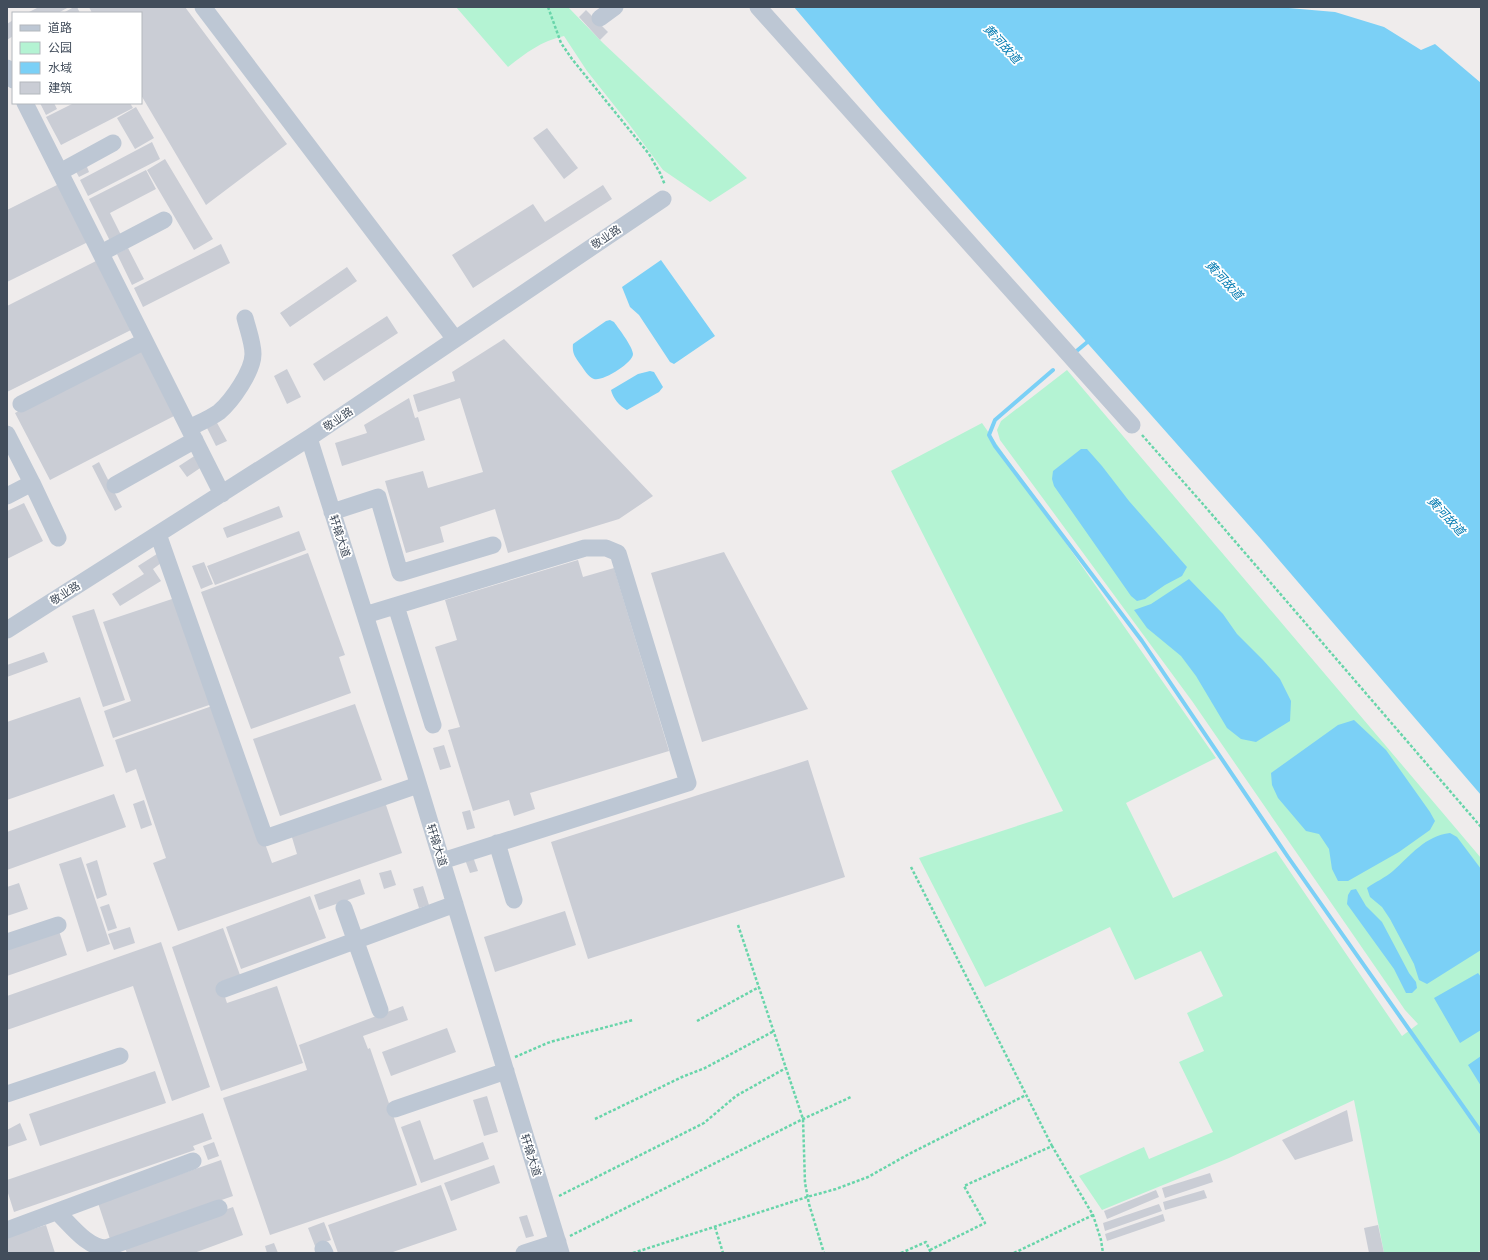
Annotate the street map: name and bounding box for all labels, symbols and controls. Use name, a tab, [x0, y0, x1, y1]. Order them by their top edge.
legend	[12, 12, 142, 104]
text: 道路	[48, 20, 72, 36]
water label: 黄河故道	[980, 21, 1026, 68]
text: 公园	[48, 40, 72, 56]
text: 水域	[48, 60, 72, 76]
text: 建筑	[48, 80, 72, 96]
street label: 敬业路	[588, 222, 624, 252]
water label: 黄河故道	[1202, 257, 1248, 304]
street label: 敬业路	[320, 404, 356, 434]
water label: 黄河故道	[1424, 493, 1470, 540]
street label: 轩辕大道	[327, 513, 353, 559]
street label: 敬业路	[47, 578, 83, 608]
street label: 轩辕大道	[424, 822, 450, 868]
street label: 轩辕大道	[518, 1132, 544, 1178]

